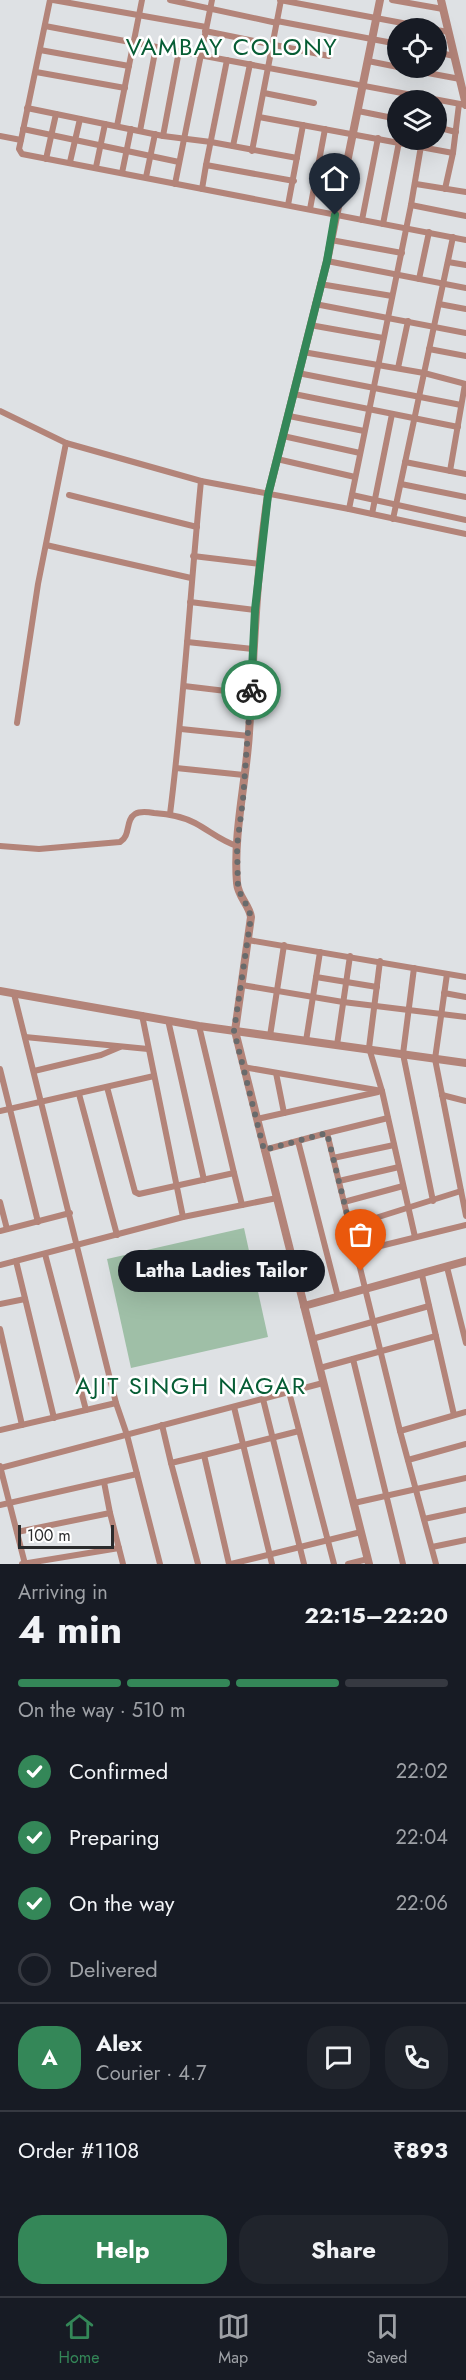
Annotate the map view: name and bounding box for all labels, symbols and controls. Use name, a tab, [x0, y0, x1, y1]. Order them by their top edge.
map controls	[387, 18, 447, 150]
button: locate	[387, 18, 447, 78]
district label: VAMBAY COLONY	[126, 29, 338, 64]
button: layers	[387, 90, 447, 150]
pin	[309, 153, 360, 215]
icon: home	[318, 162, 351, 195]
courier	[221, 660, 281, 720]
icon: bike	[235, 674, 268, 707]
pin	[335, 1209, 386, 1271]
icon: bag	[344, 1218, 377, 1251]
callout: Latha Ladies Tailor	[118, 1250, 325, 1292]
text: Latha Ladies Tailor	[135, 1256, 308, 1285]
district label: AJIT SINGH NAGAR	[75, 1368, 307, 1403]
scale bar	[18, 1522, 114, 1550]
text: 100 m	[27, 1524, 71, 1547]
text: Arriving in	[18, 1578, 108, 1607]
text: 22:15–22:20	[304, 1599, 448, 1631]
text: 4 min	[18, 1601, 122, 1658]
text: On the way · 510 m	[18, 1696, 186, 1725]
icon: check	[18, 1755, 51, 1788]
text: Confirmed	[69, 1755, 168, 1787]
text: 22:02	[396, 1757, 448, 1786]
icon: check	[18, 1821, 51, 1854]
text: Preparing	[69, 1821, 160, 1853]
text: 22:04	[396, 1823, 448, 1852]
icon: check	[18, 1887, 51, 1920]
text: On the way	[69, 1887, 174, 1919]
text: 22:06	[396, 1889, 448, 1918]
text: Delivered	[69, 1953, 158, 1985]
button: chat	[307, 2026, 370, 2089]
button: phone	[385, 2026, 448, 2089]
text: Alex	[96, 2027, 142, 2059]
text: A	[41, 2041, 58, 2073]
text: Courier · 4.7	[96, 2059, 207, 2088]
text: Order #1108	[18, 2134, 139, 2166]
text: ₹893	[393, 2134, 448, 2166]
button: Help	[18, 2215, 227, 2284]
button: Share	[239, 2215, 448, 2284]
tab: Home	[59, 2310, 99, 2369]
tab: Map	[217, 2310, 250, 2369]
tab: Saved	[367, 2310, 407, 2369]

